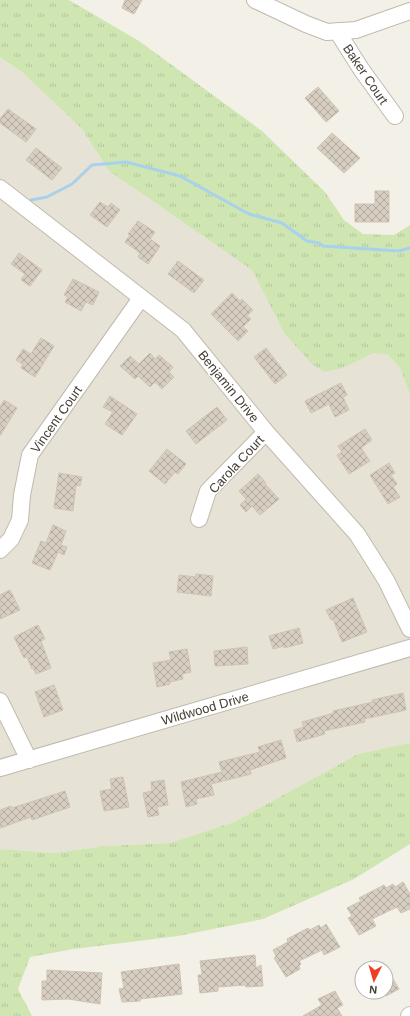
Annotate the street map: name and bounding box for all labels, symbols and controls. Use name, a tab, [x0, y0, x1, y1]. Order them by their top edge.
street label: Baker Court	[340, 41, 391, 108]
street label: Benjamin Drive	[195, 347, 262, 425]
street label: Vincent Court	[28, 383, 85, 456]
street label: Carola Court	[206, 432, 267, 496]
street label: Wildwood Drive	[160, 689, 251, 728]
north arrow	[354, 960, 394, 1000]
text: N	[369, 984, 378, 996]

